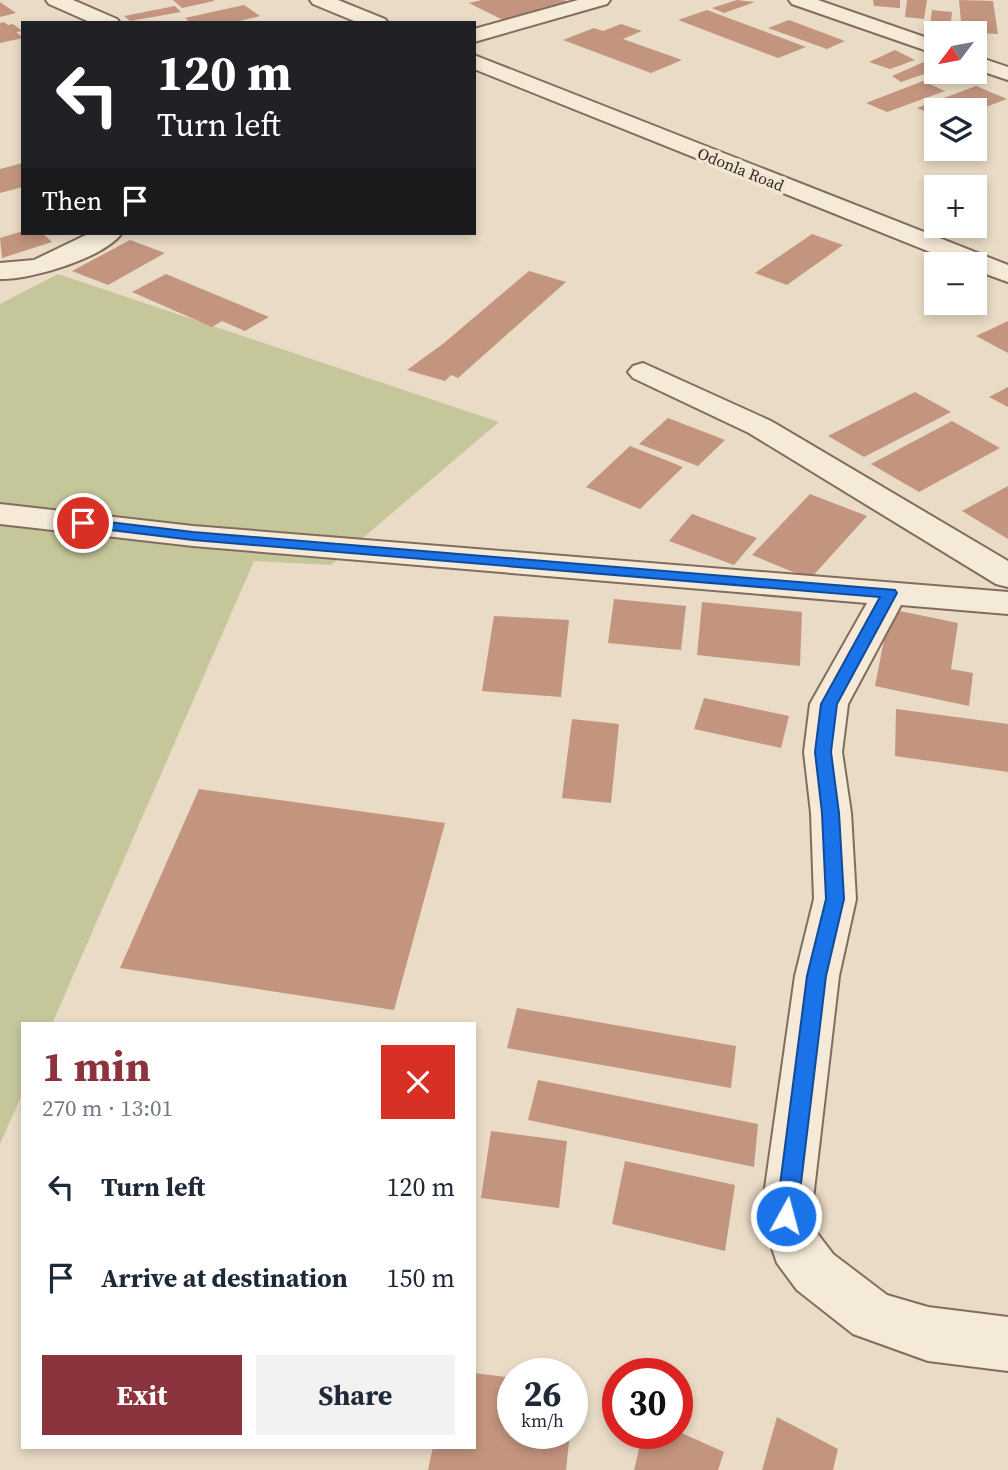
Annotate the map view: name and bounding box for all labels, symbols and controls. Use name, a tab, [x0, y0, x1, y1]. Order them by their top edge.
north arrow	[924, 21, 987, 84]
map controls	[924, 21, 987, 315]
text: 120 m	[157, 39, 292, 106]
icon: left	[42, 49, 133, 140]
button: layers	[924, 98, 987, 161]
text: Turn left	[157, 103, 281, 147]
street label: Odonla Road	[694, 142, 788, 196]
button: +	[924, 175, 987, 238]
icon: arrive	[116, 182, 154, 220]
text: Then	[42, 183, 102, 219]
button: −	[924, 252, 987, 315]
pin	[53, 493, 113, 553]
icon: arrive	[64, 504, 102, 542]
text: 1 min	[42, 1037, 151, 1095]
button: close	[381, 1045, 455, 1119]
text: 270 m · 13:01	[42, 1092, 173, 1124]
icon: left	[42, 1168, 80, 1206]
text: Turn left	[101, 1169, 205, 1205]
text: 120 m	[387, 1169, 455, 1205]
position arrow	[749, 1179, 823, 1253]
icon: arrive	[42, 1259, 80, 1297]
text: Arrive at destination	[101, 1260, 348, 1296]
text: 150 m	[387, 1260, 455, 1296]
button: Exit	[42, 1355, 242, 1435]
button: Share	[256, 1355, 455, 1435]
speed limit sign: 30	[602, 1358, 693, 1449]
text: 26	[524, 1370, 561, 1418]
text: km/h	[521, 1408, 564, 1433]

